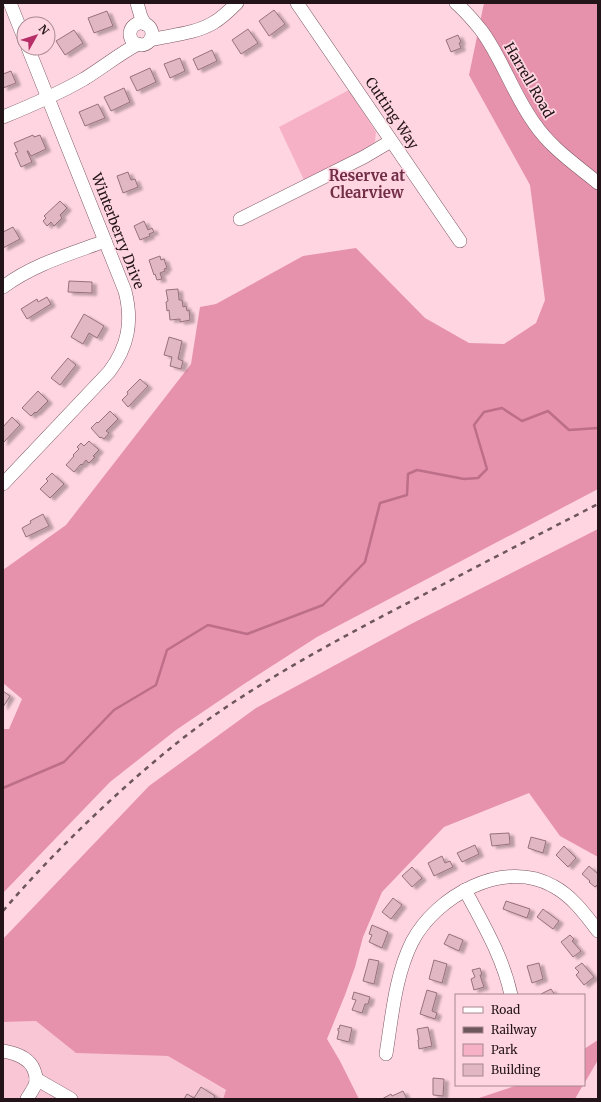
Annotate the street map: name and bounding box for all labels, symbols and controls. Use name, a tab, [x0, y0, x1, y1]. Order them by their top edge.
north arrow	[16, 16, 56, 56]
text: N	[36, 22, 52, 38]
street label: Harrell Road	[500, 39, 558, 121]
street label: Cutting Way	[361, 74, 423, 153]
district label: Reserve at Clearview	[329, 166, 405, 202]
street label: Winterberry Drive	[87, 170, 148, 292]
legend	[455, 994, 585, 1086]
text: Road	[491, 1002, 520, 1017]
text: Railway	[491, 1022, 537, 1037]
text: Park	[491, 1042, 518, 1057]
text: Building	[491, 1062, 541, 1077]

